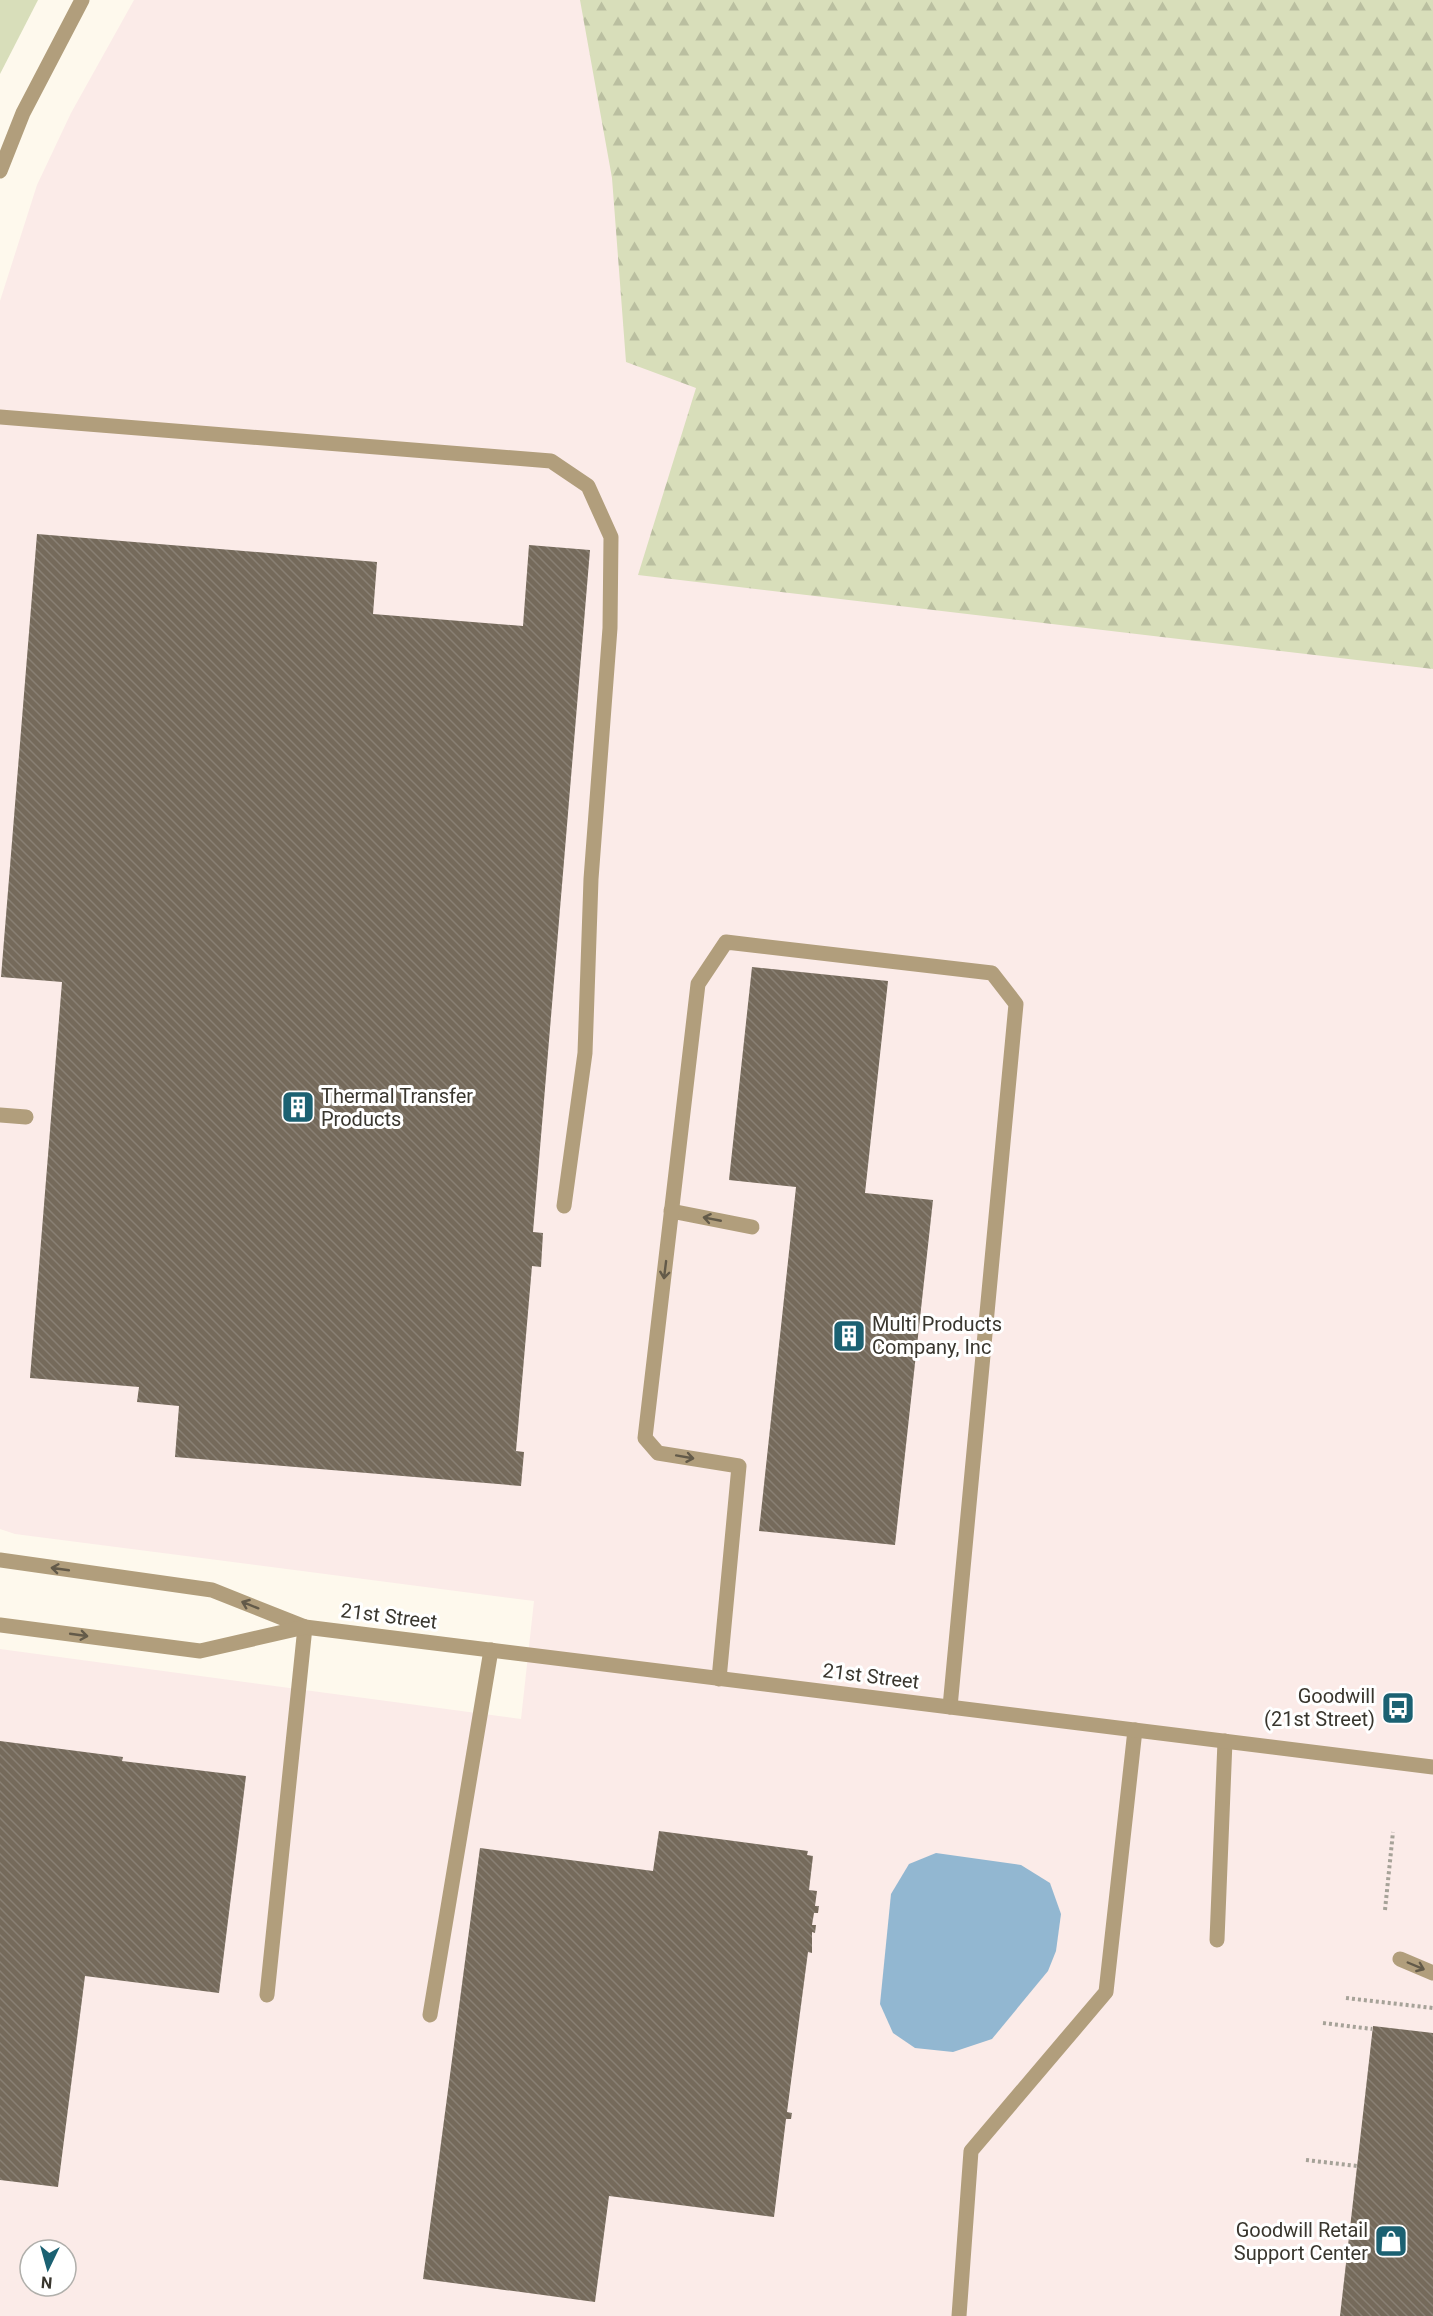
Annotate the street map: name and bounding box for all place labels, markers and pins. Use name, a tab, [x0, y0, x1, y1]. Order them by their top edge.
place label: Thermal Transfer Products	[321, 1084, 473, 1131]
building icon: Thermal Transfer Products	[280, 1089, 316, 1125]
place label: Multi Products Company, Inc	[872, 1312, 1002, 1359]
building icon: Multi Products Company, Inc	[831, 1318, 867, 1354]
place label: Goodwill (21st Street)	[1264, 1684, 1375, 1731]
bus stop icon: Goodwill (21st Street)	[1380, 1690, 1416, 1726]
place label: Goodwill Retail Support Center	[1234, 2218, 1368, 2265]
shop icon: Goodwill Retail Support Center	[1373, 2223, 1409, 2259]

